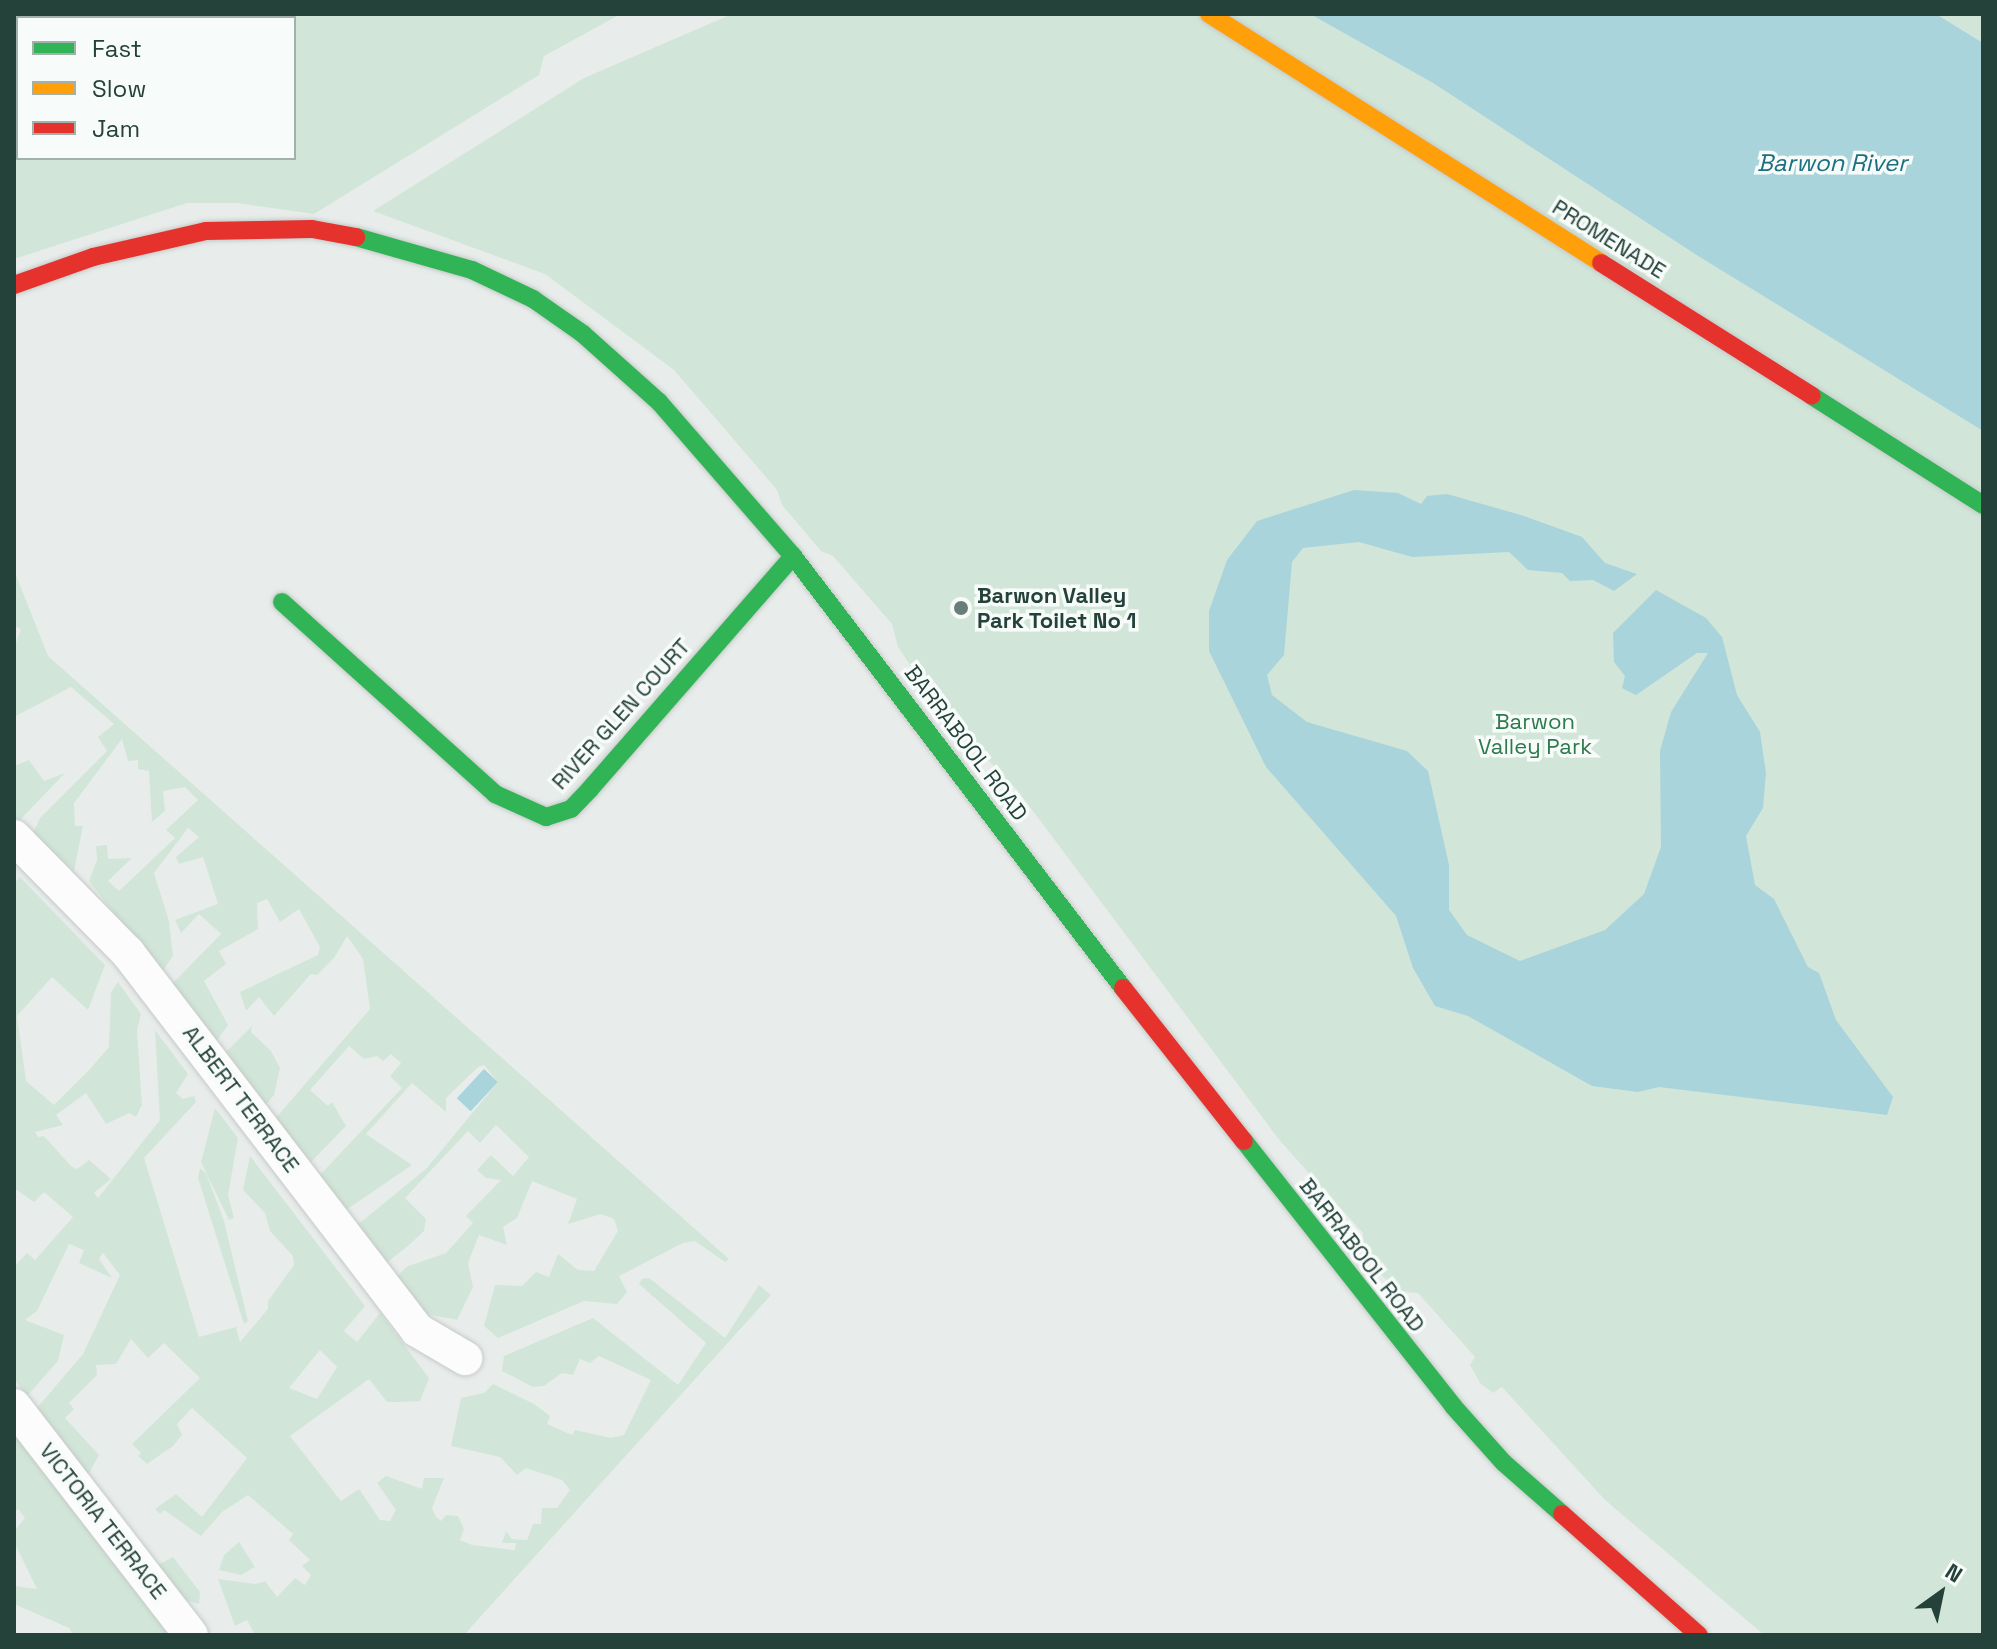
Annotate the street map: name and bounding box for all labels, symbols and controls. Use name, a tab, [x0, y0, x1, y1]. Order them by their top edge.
legend	[16, 16, 296, 160]
text: Fast	[92, 33, 142, 64]
text: Slow	[92, 73, 146, 104]
text: Jam	[92, 113, 140, 144]
water label: Barwon River	[1757, 149, 1907, 177]
street label: PROMENADE	[1547, 194, 1671, 284]
place label: Barwon Valley Park Toilet No 1	[977, 582, 1137, 634]
marker: Barwon Valley Park Toilet No 1	[952, 599, 970, 617]
street label: RIVER GLEN COURT	[546, 633, 696, 795]
street label: BARRABOOL ROAD	[899, 660, 1033, 826]
park label: Barwon Valley Park	[1478, 708, 1592, 760]
street label: ALBERT TERRACE	[177, 1020, 305, 1178]
street label: BARRABOOL ROAD	[1294, 1173, 1430, 1337]
street label: VICTORIA TERRACE	[34, 1437, 172, 1605]
north arrow	[1901, 1553, 1981, 1633]
text: N	[1940, 1557, 1968, 1589]

